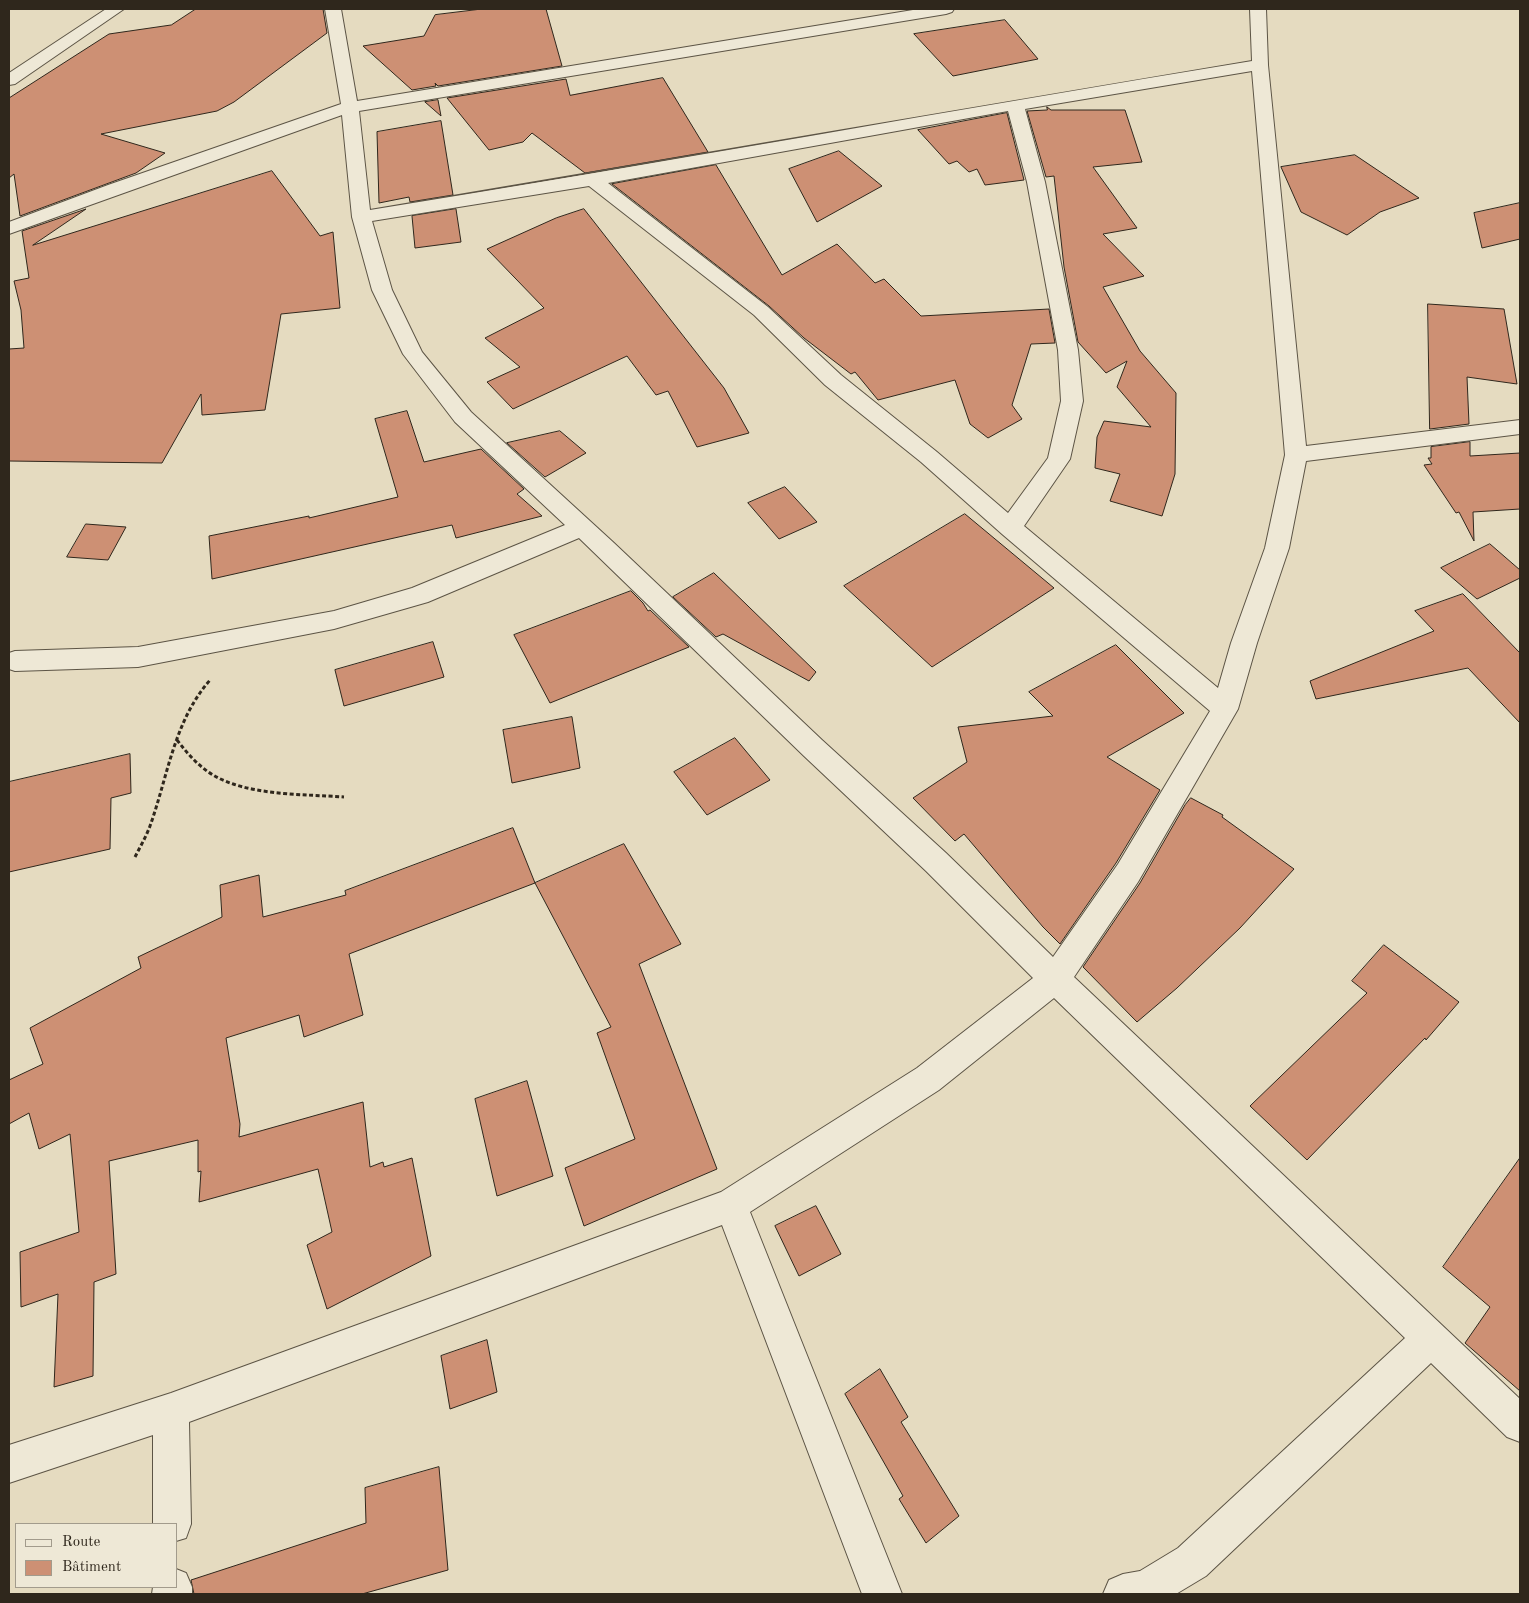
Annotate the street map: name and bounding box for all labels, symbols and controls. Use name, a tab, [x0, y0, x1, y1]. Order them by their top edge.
legend	[15, 1523, 178, 1588]
text: Route	[62, 1535, 100, 1550]
text: Bâtiment	[62, 1560, 121, 1575]

